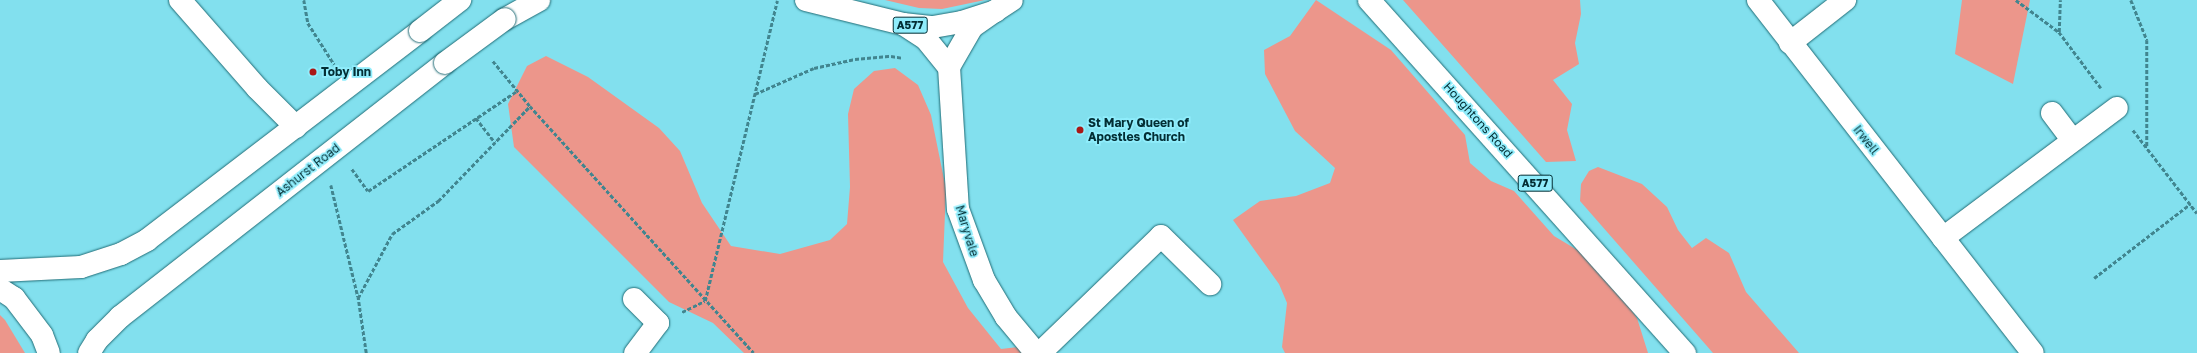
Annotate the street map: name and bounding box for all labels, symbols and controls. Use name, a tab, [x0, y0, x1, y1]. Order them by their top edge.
road number: A577	[892, 16, 928, 34]
place label: Toby Inn	[321, 65, 371, 79]
marker: Toby Inn	[308, 67, 318, 77]
street label: Houghtons Road	[1440, 79, 1516, 161]
place label: St Mary Queen of Apostles Church	[1088, 116, 1189, 144]
street label: Irwell	[1850, 123, 1882, 157]
marker: St Mary Queen of Apostles Church	[1075, 125, 1085, 135]
street label: Ashurst Road	[273, 141, 343, 199]
road number: A577	[1517, 174, 1553, 192]
street label: Maryvale	[952, 204, 982, 258]

